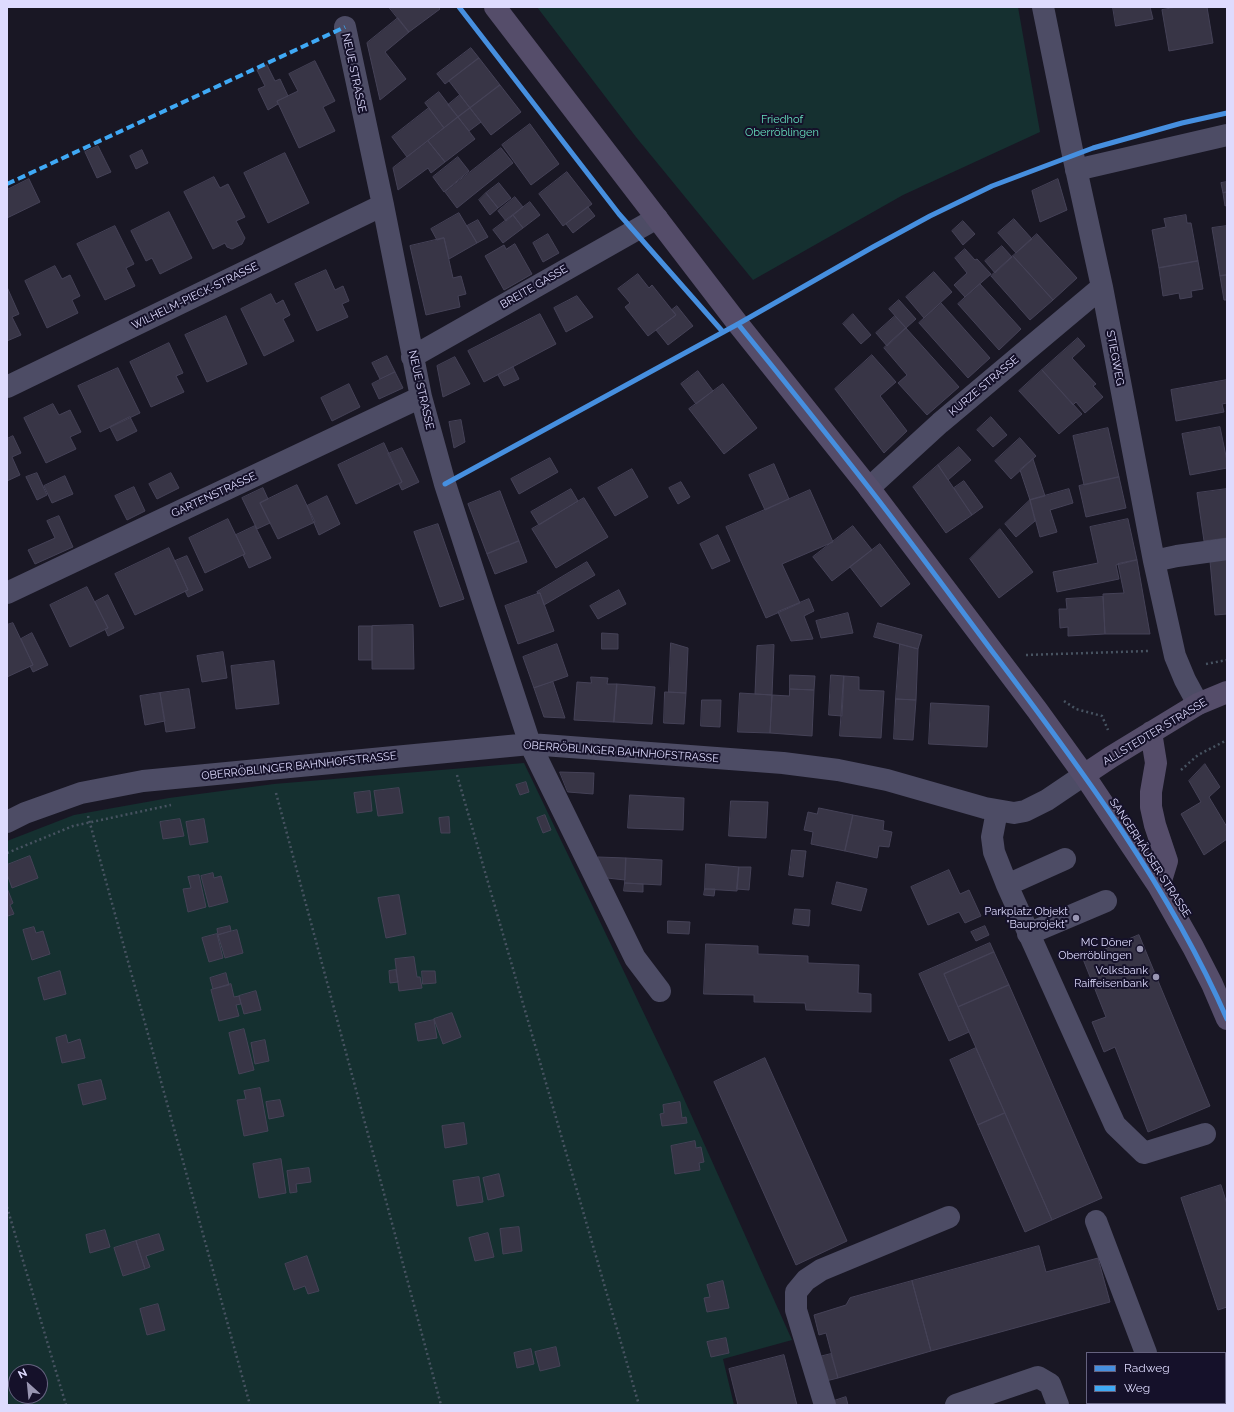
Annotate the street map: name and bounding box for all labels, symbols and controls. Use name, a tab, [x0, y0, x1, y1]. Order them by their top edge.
street label: NEUE STRASSE	[339, 32, 369, 114]
park label: Friedhof Oberröblingen	[745, 113, 819, 139]
street label: WILHELM-PIECK-STRASSE	[130, 260, 260, 332]
street label: BREITE GASSE	[498, 262, 570, 312]
street label: STIEGWEG	[1103, 329, 1127, 387]
street label: NEUE STRASSE	[405, 349, 437, 431]
street label: KURZE STRASSE	[946, 353, 1022, 419]
street label: GARTENSTRASSE	[169, 470, 259, 520]
street label: ALLSTEDTER STRASSE	[1100, 696, 1210, 768]
street label: OBERRÖBLINGER BAHNHOFSTRASSE	[523, 739, 719, 765]
street label: OBERRÖBLINGER BAHNHOFSTRASSE	[201, 749, 397, 783]
street label: SANGERHÄUSER STRASSE	[1107, 796, 1193, 920]
place label: Parkplatz Objekt "Bauprojekt"	[984, 905, 1068, 931]
marker: Parkplatz Objekt "Bauprojekt"	[1071, 913, 1081, 923]
place label: MC Döner Oberröblingen	[1058, 936, 1132, 962]
marker: MC Döner Oberröblingen	[1135, 944, 1145, 954]
place label: Volksbank Raiffeisenbank	[1074, 964, 1148, 990]
marker: Volksbank Raiffeisenbank	[1151, 972, 1161, 982]
legend	[1086, 1352, 1226, 1404]
text: Radweg	[1124, 1361, 1170, 1375]
north arrow	[8, 1364, 48, 1404]
text: N	[16, 1366, 29, 1381]
text: Weg	[1124, 1381, 1150, 1395]

